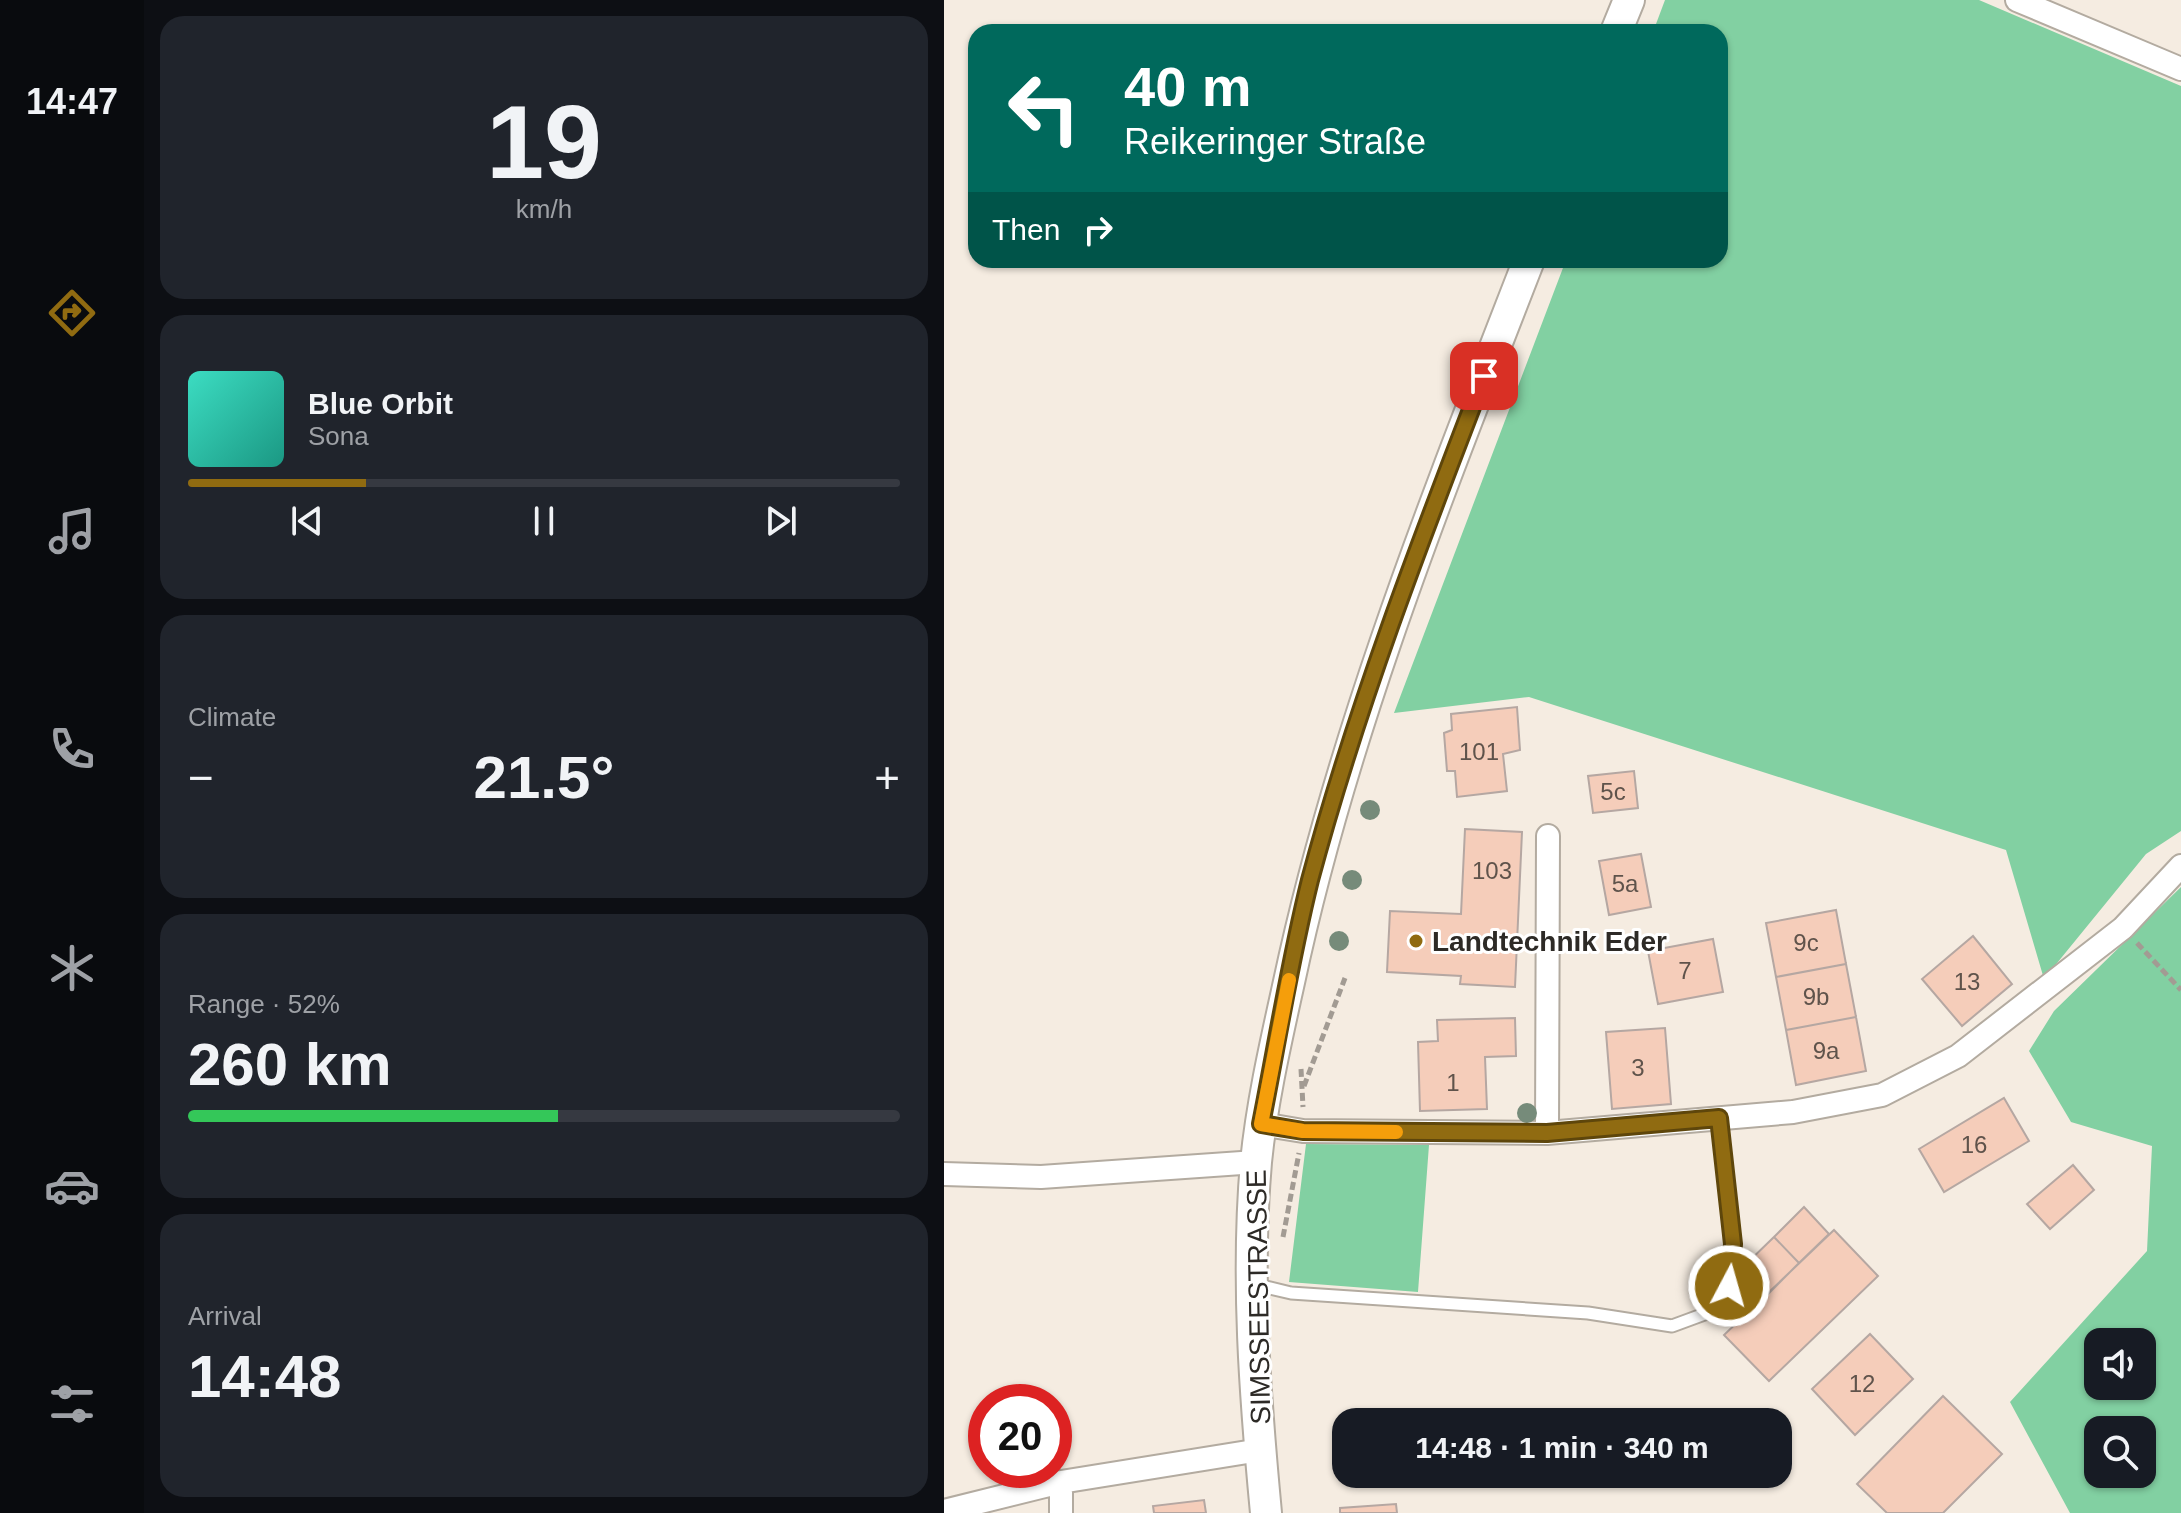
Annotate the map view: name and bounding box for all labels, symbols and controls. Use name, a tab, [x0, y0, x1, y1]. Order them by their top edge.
text: 40 m	[1124, 55, 1252, 118]
icon: left	[992, 56, 1096, 160]
text: 14:47	[26, 81, 118, 122]
text: 19	[486, 84, 602, 200]
text: Reikeringer Straße	[1124, 121, 1426, 162]
text: km/h	[516, 194, 572, 224]
icon: right	[1076, 208, 1120, 252]
text: Then	[992, 213, 1060, 246]
icon: directions	[44, 285, 100, 341]
pin	[1450, 342, 1518, 410]
icon: arrive	[1462, 354, 1506, 398]
text: Blue Orbit	[308, 387, 453, 420]
text: Sona	[308, 421, 369, 451]
icon: previous	[285, 499, 329, 543]
icon: pause	[522, 499, 566, 543]
icon: next	[759, 499, 803, 543]
icon: music	[44, 503, 100, 559]
text: Climate	[188, 702, 276, 732]
icon: phone	[44, 721, 100, 777]
house number: 101	[1459, 738, 1499, 765]
text: 21.5°	[474, 744, 614, 811]
text: −	[188, 753, 214, 802]
text: +	[874, 753, 900, 802]
house number: 5c	[1600, 778, 1626, 805]
house number: 103	[1472, 857, 1512, 884]
house number: 5a	[1612, 870, 1639, 897]
place label: Landtechnik Eder	[1432, 926, 1667, 957]
house number: 9c	[1793, 929, 1819, 956]
marker: Landtechnik Eder	[1407, 932, 1425, 950]
icon: climate	[44, 940, 100, 996]
house number: 7	[1678, 957, 1692, 984]
house number: 13	[1954, 968, 1980, 995]
house number: 9b	[1803, 983, 1829, 1010]
text: Range · 52%	[188, 989, 340, 1019]
text: 260 km	[188, 1031, 392, 1098]
house number: 9a	[1813, 1037, 1840, 1064]
house number: 3	[1631, 1054, 1645, 1081]
house number: 1	[1446, 1069, 1460, 1096]
house number: 16	[1961, 1131, 1987, 1158]
icon: car	[44, 1158, 100, 1214]
street label: SIMSSEESTRASSE	[1241, 1169, 1276, 1425]
position arrow	[1687, 1244, 1771, 1328]
text: Arrival	[188, 1301, 262, 1331]
map controls	[2084, 1328, 2156, 1488]
button: sound	[2084, 1328, 2156, 1400]
text: 14:48	[188, 1343, 341, 1410]
house number: 12	[1849, 1370, 1875, 1397]
icon: filters	[44, 1376, 100, 1432]
speed limit sign: 20	[968, 1384, 1072, 1488]
button: search	[2084, 1416, 2156, 1488]
text: 14:48 · 1 min · 340 m	[1415, 1431, 1709, 1464]

